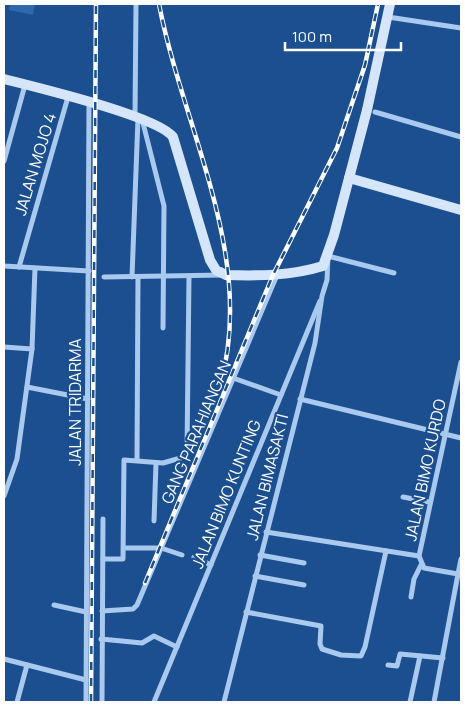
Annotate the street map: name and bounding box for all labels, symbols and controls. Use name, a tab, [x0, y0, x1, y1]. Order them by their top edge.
scale bar	[285, 20, 401, 52]
text: 100 m	[292, 26, 332, 47]
street label: JALAN MOJO 4	[9, 110, 61, 218]
street label: JALAN TRIDARMA	[64, 338, 86, 466]
street label: GANG PARAHIANGAN	[156, 357, 236, 507]
street label: JALAN BIMO KURDO	[399, 397, 451, 543]
street label: JALAN BIMASAKTI	[241, 412, 293, 542]
street label: JALAN BIMO KUNTING	[186, 416, 266, 572]

